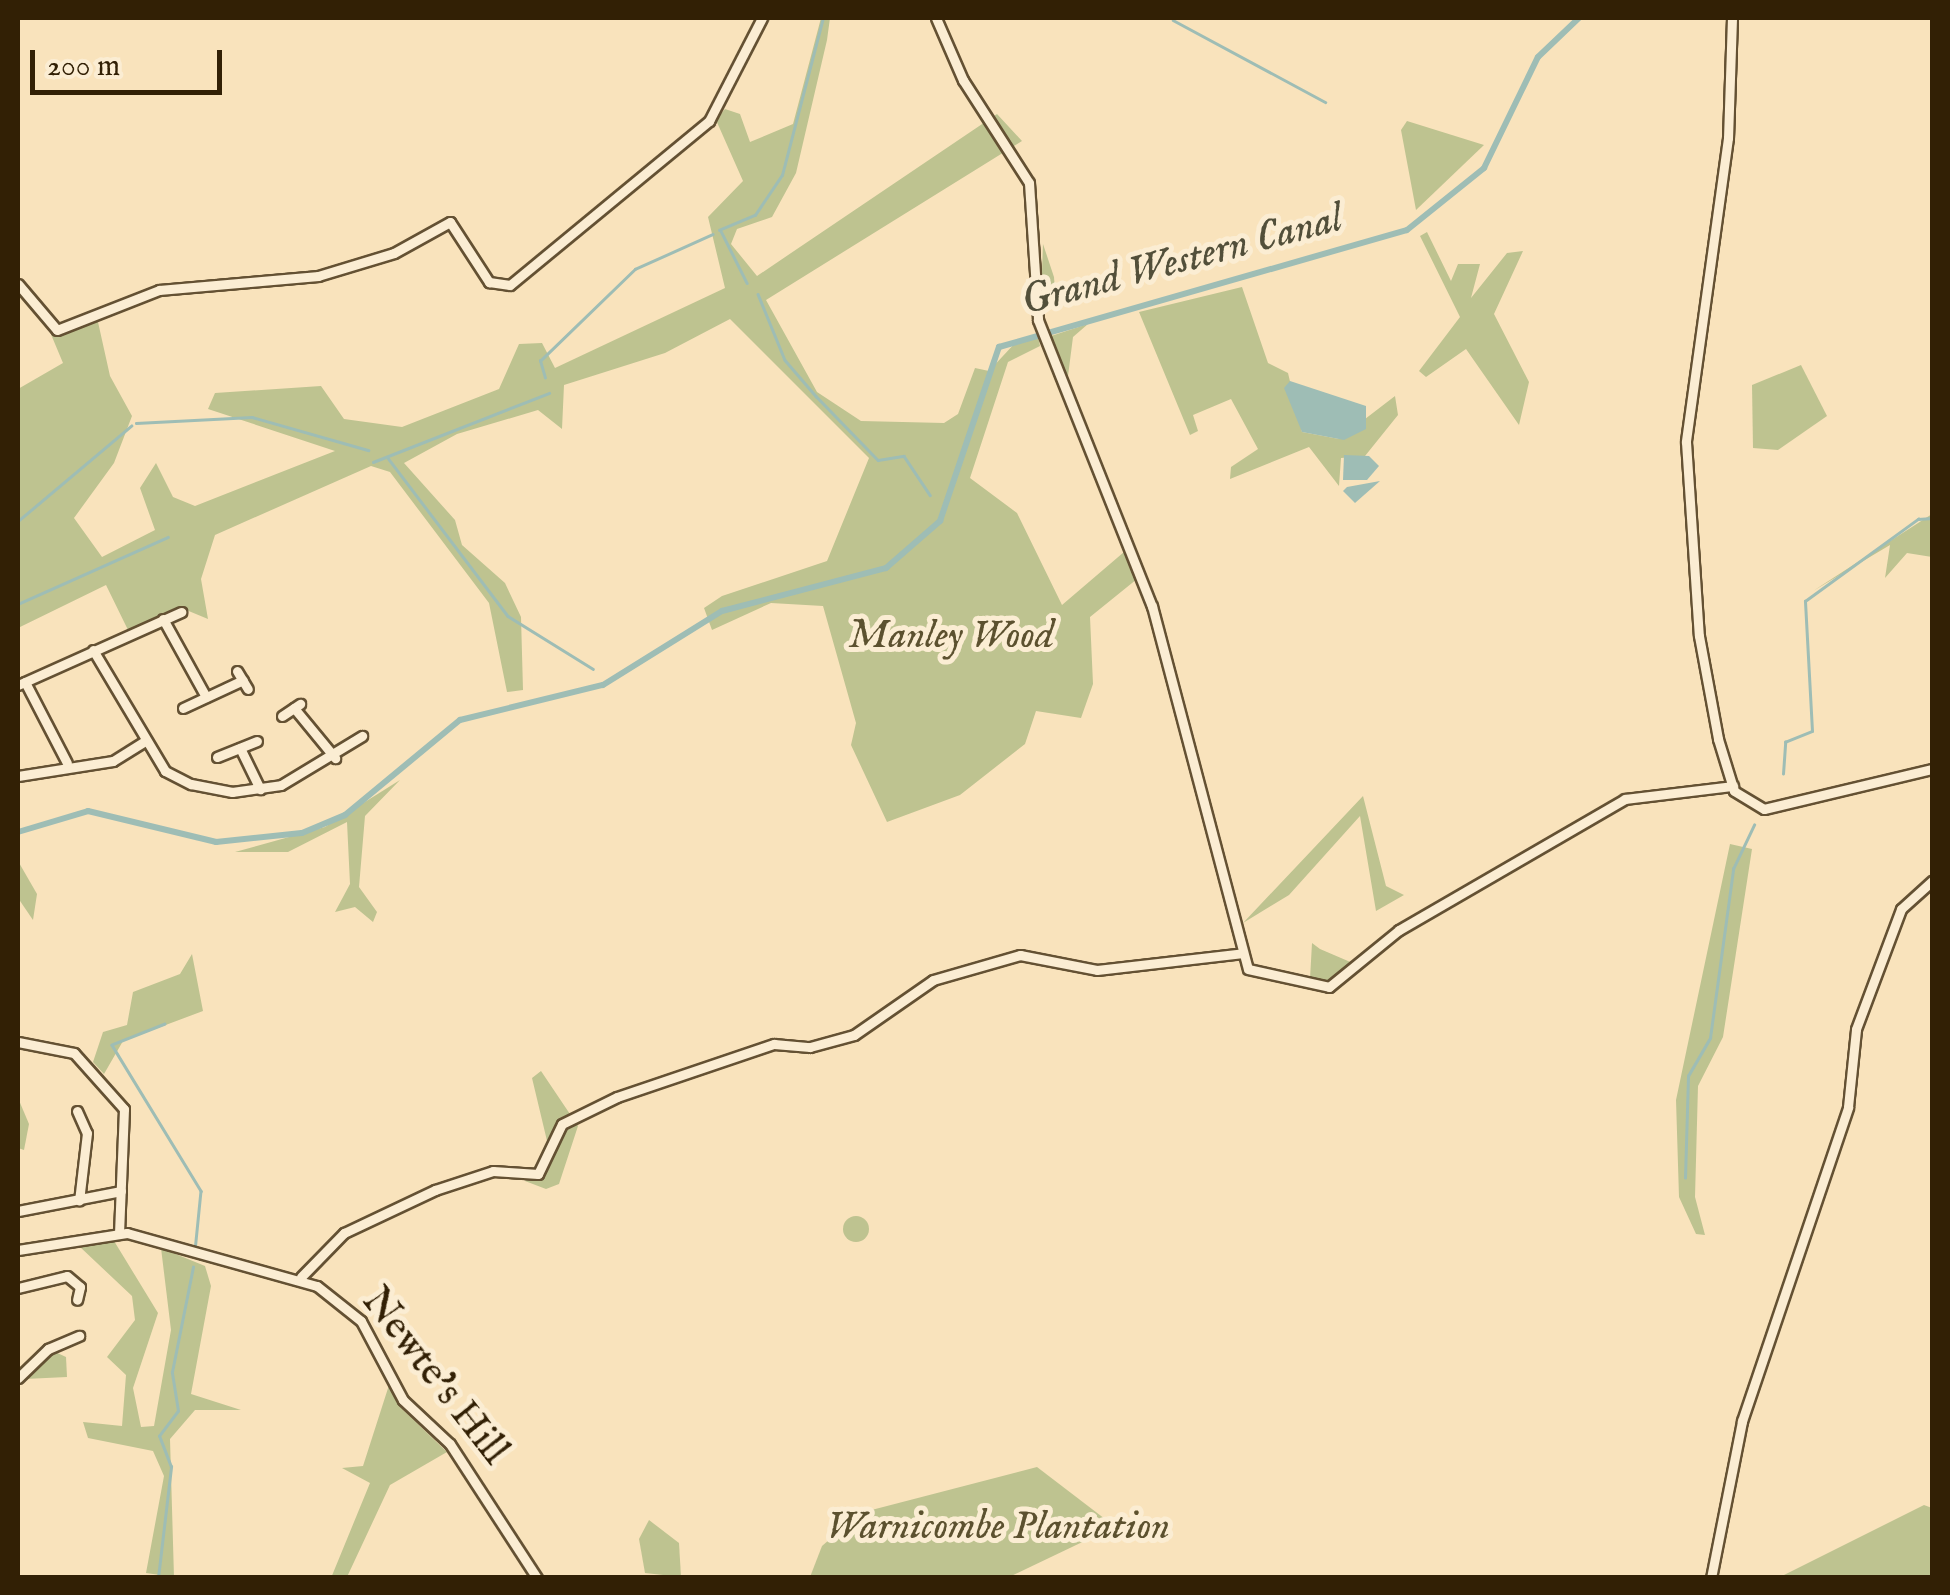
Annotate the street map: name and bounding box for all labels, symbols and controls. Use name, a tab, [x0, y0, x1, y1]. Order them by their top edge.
scale bar	[35, 30, 228, 92]
text: 200 m	[47, 48, 120, 86]
water label: Grand Western Canal	[1016, 194, 1348, 328]
park label: Manley Wood	[848, 613, 1054, 661]
street label: Newte's Hill	[350, 1279, 518, 1475]
park label: Warnicombe Plantation	[826, 1504, 1170, 1552]

